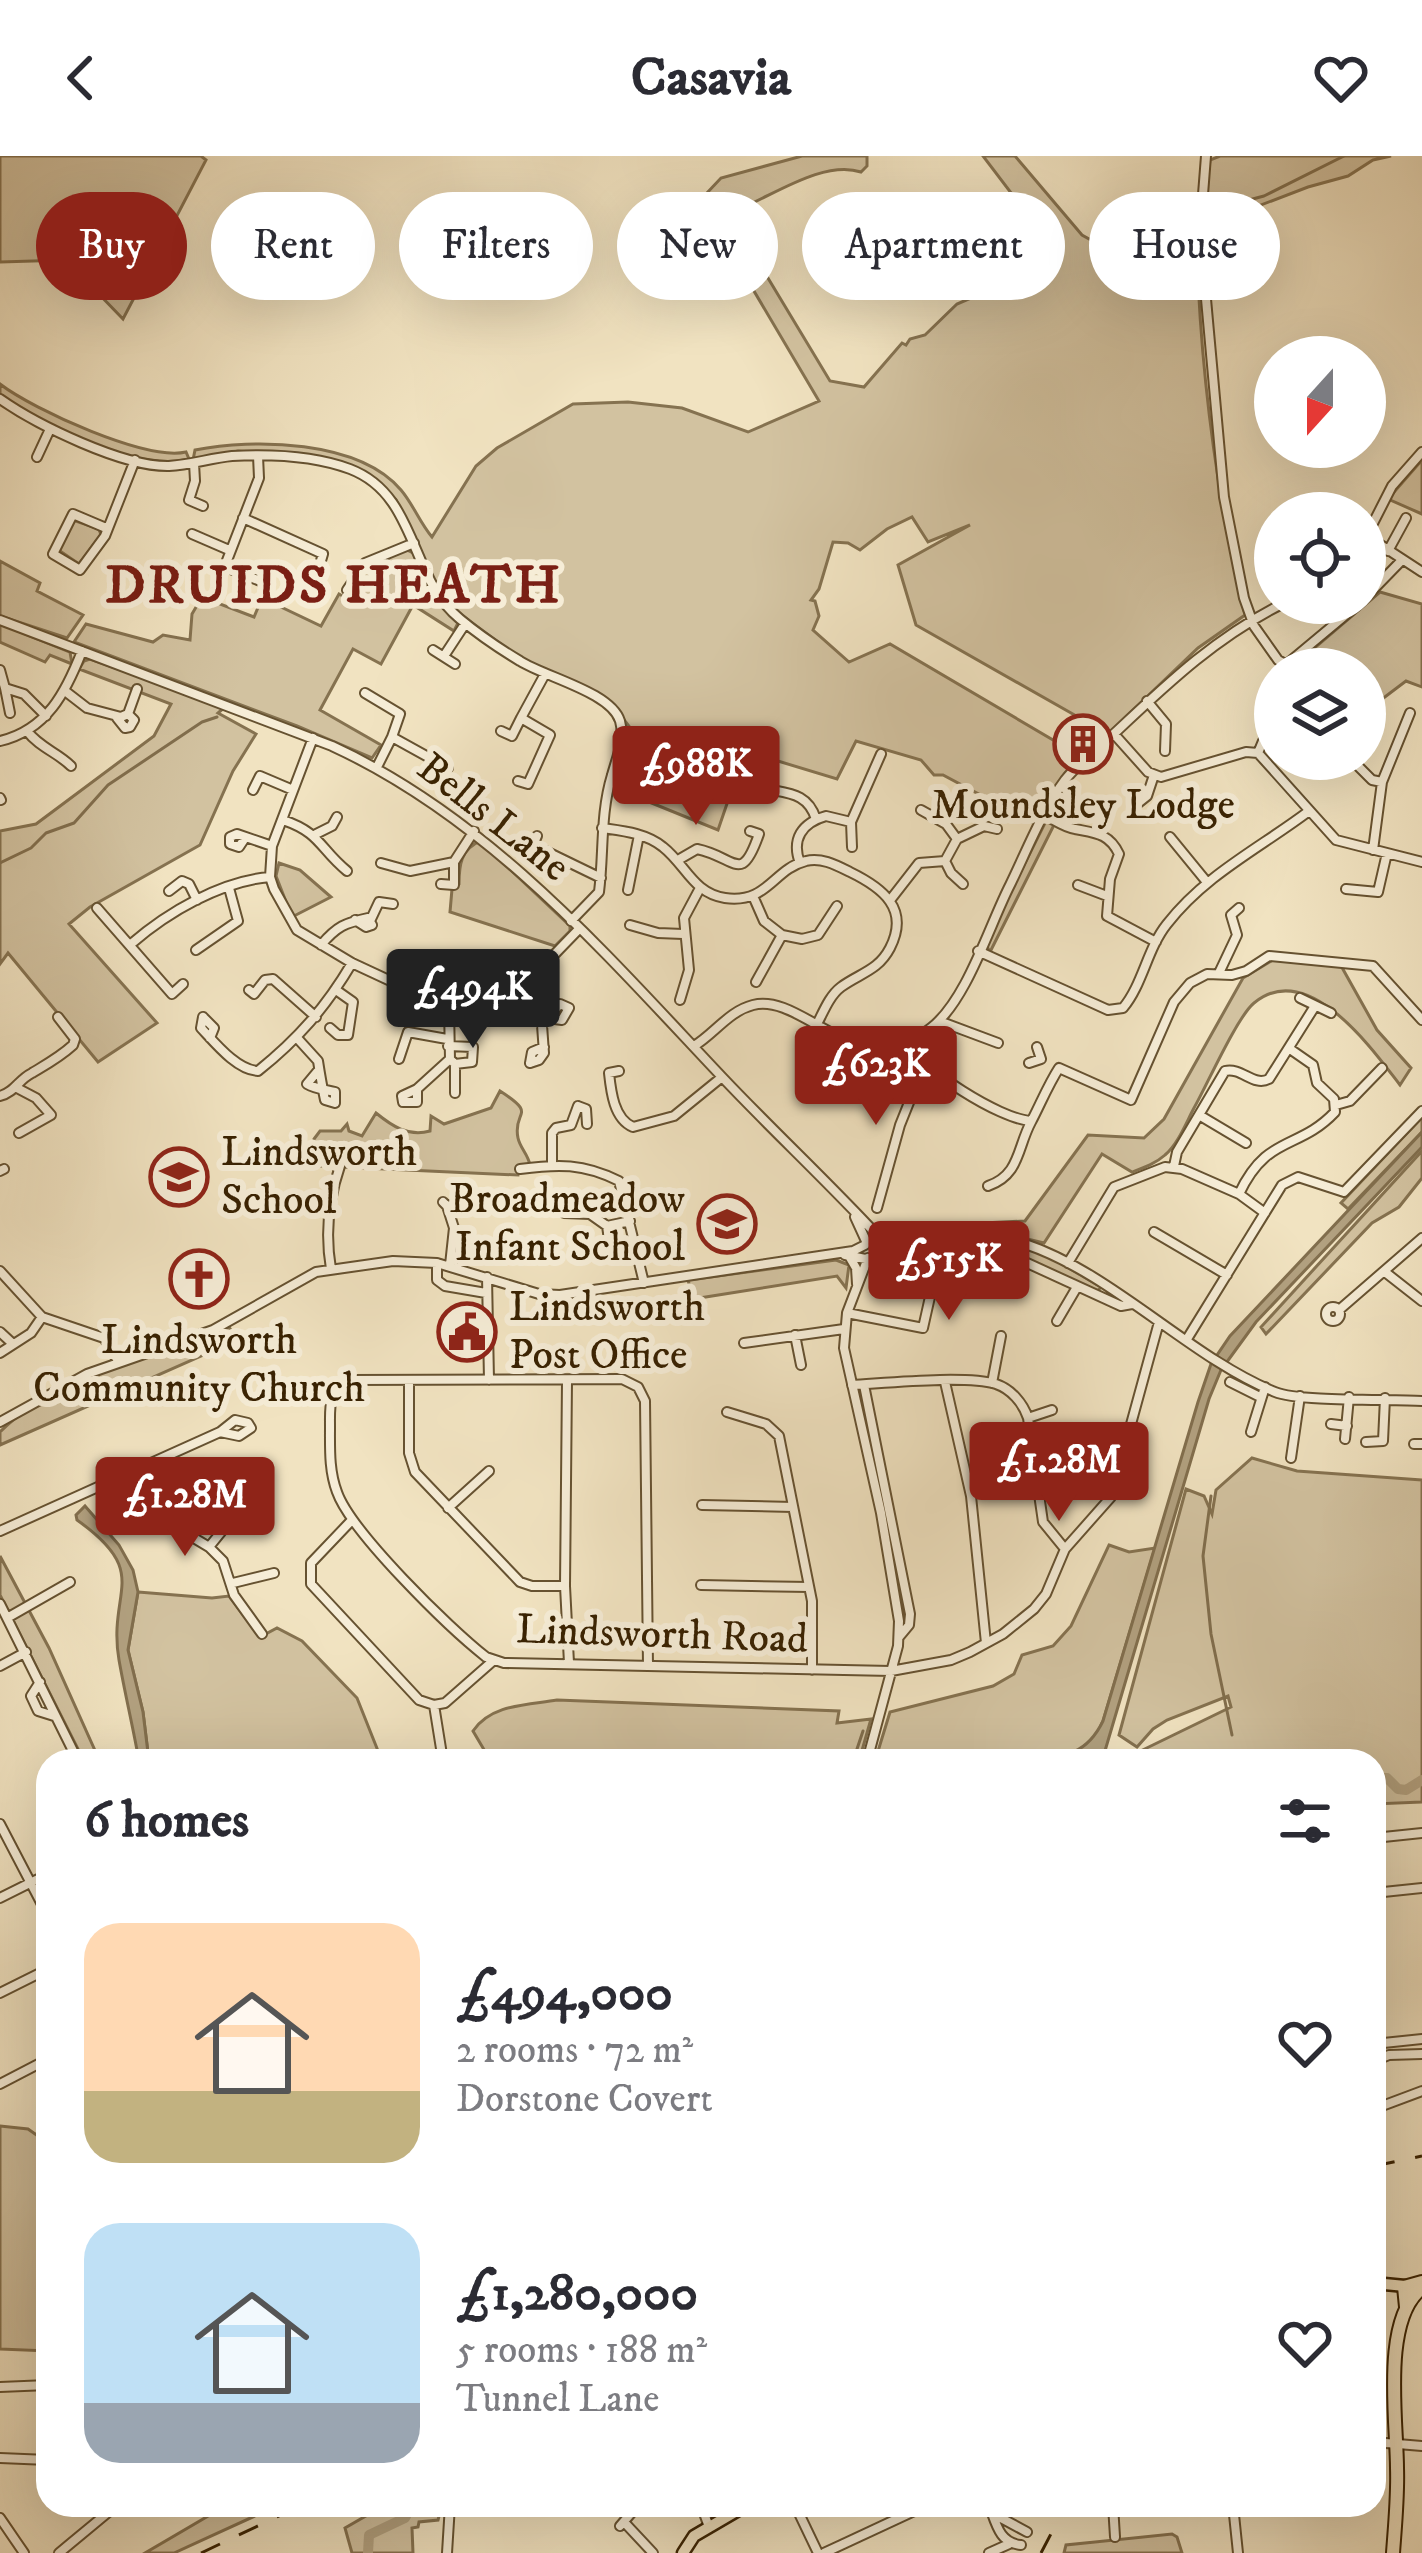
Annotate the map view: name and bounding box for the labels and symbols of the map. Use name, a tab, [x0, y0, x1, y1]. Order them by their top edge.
north arrow	[1254, 336, 1386, 468]
district label: DRUIDS HEATH	[105, 553, 563, 620]
building icon: Moundsley Lodge	[1052, 713, 1114, 775]
pin: £988K	[612, 726, 780, 828]
street label: Bells Lane	[406, 742, 580, 894]
place label: Moundsley Lodge	[931, 780, 1235, 832]
pin: £494K	[389, 949, 557, 1051]
pin: £623K	[792, 1026, 960, 1128]
place label: Lindsworth School	[221, 1127, 417, 1227]
school or university icon: Lindsworth School	[148, 1146, 210, 1208]
place label: Broadmeadow Infant School	[449, 1174, 685, 1274]
school or university icon: Broadmeadow Infant School	[696, 1193, 758, 1255]
pin: £515K	[865, 1221, 1033, 1323]
church icon: Lindsworth Community Church	[168, 1248, 230, 1310]
place label: Lindsworth Post Office	[509, 1282, 705, 1382]
public building icon: Lindsworth Post Office	[436, 1301, 498, 1363]
place label: Lindsworth Community Church	[33, 1315, 365, 1415]
pin: £1.28M	[961, 1422, 1157, 1524]
pin: £1.28M	[87, 1457, 283, 1559]
street label: Lindsworth Road	[515, 1604, 809, 1666]

